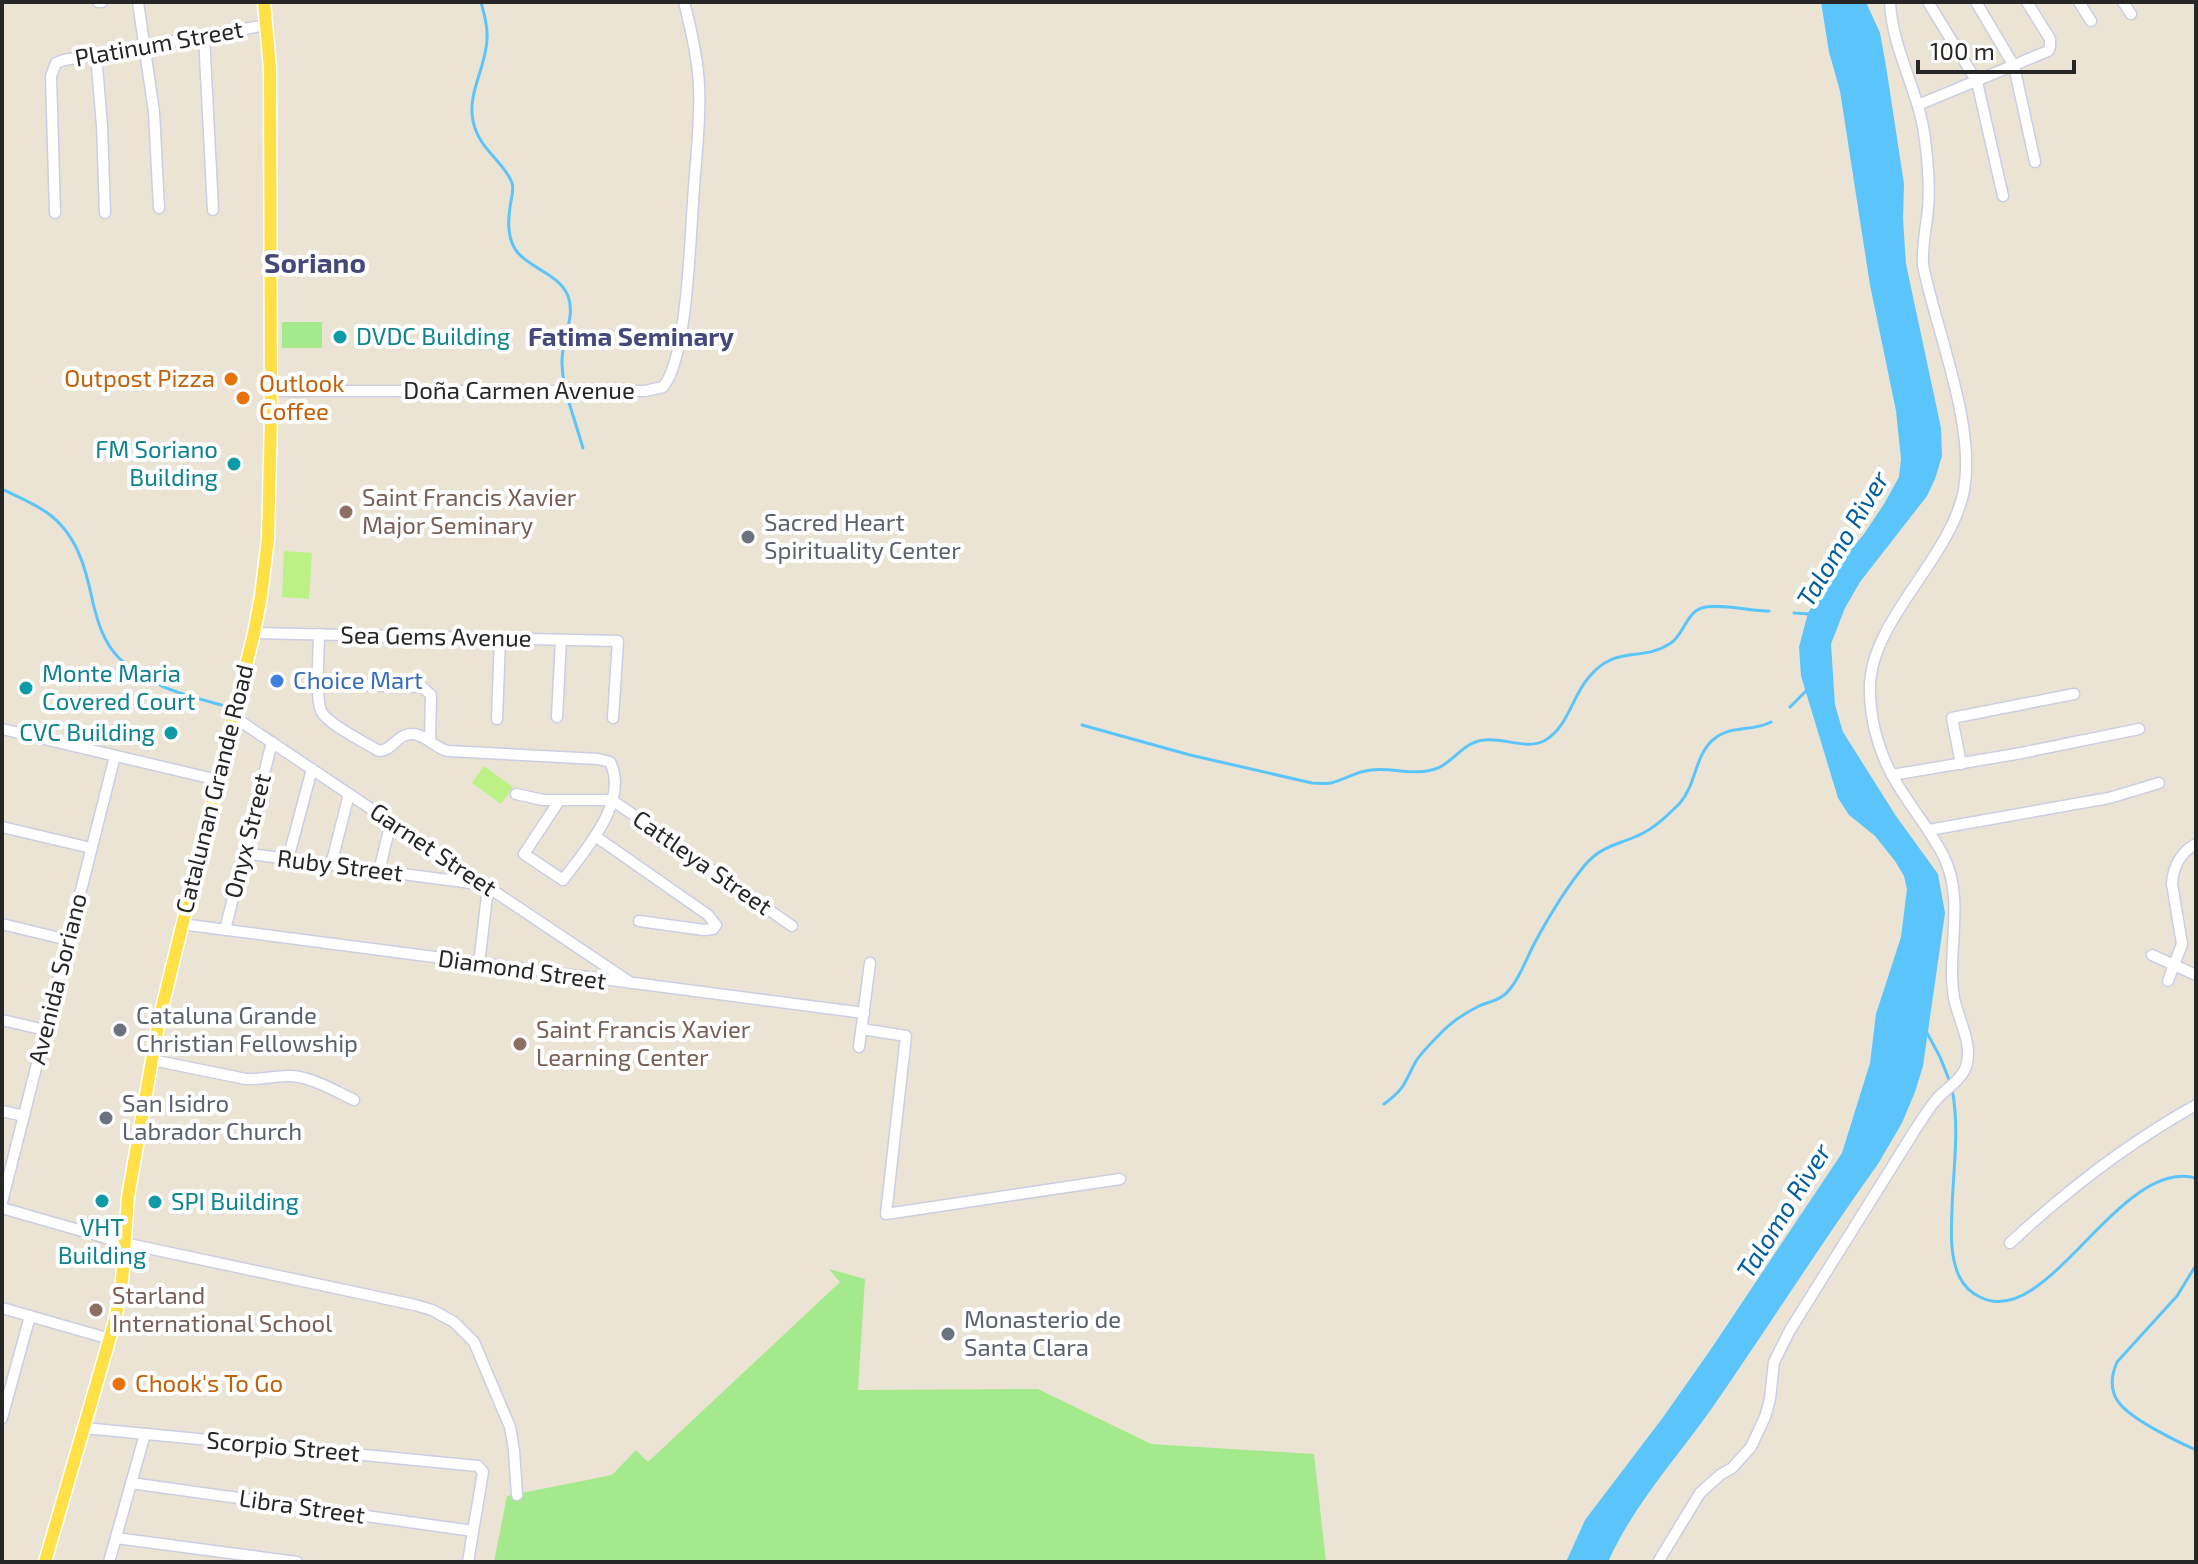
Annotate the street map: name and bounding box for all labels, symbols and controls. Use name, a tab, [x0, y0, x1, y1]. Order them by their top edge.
street label: Platinum Street	[72, 13, 245, 72]
scale bar	[1918, 24, 2074, 74]
text: 100 m	[1930, 36, 1995, 65]
district label: Soriano	[264, 245, 366, 279]
district label: Fatima Seminary	[528, 320, 734, 352]
place label: DVDC Building	[356, 321, 510, 350]
marker: DVDC Building	[331, 328, 349, 346]
place label: Outpost Pizza	[64, 363, 215, 392]
place label: Outlook Coffee	[259, 368, 344, 425]
marker: Outpost Pizza	[222, 370, 240, 388]
street label: Doña Carmen Avenue	[403, 375, 635, 404]
marker: Outlook Coffee	[234, 389, 252, 407]
place label: FM Soriano Building	[95, 434, 218, 491]
marker: FM Soriano Building	[225, 455, 243, 473]
water label: Talomo River	[1789, 464, 1895, 612]
place label: Saint Francis Xavier Major Seminary	[362, 482, 577, 539]
marker: Saint Francis Xavier Major Seminary	[337, 503, 355, 521]
place label: Sacred Heart Spirituality Center	[764, 507, 961, 564]
marker: Sacred Heart Spirituality Center	[739, 528, 757, 546]
street label: Sea Gems Avenue	[340, 619, 532, 652]
place label: Monte Maria Covered Court	[42, 658, 196, 715]
street label: Catalunan Grande Road	[169, 661, 259, 916]
place label: Choice Mart	[293, 665, 423, 694]
marker: Choice Mart	[268, 672, 286, 690]
marker: Monte Maria Covered Court	[17, 679, 35, 697]
place label: CVC Building	[19, 717, 155, 746]
marker: CVC Building	[162, 724, 180, 742]
street label: Onyx Street	[217, 770, 276, 901]
street label: Garnet Street	[365, 796, 502, 902]
street label: Cattleya Street	[628, 803, 778, 920]
street label: Ruby Street	[276, 842, 405, 887]
street label: Avenida Soriano	[21, 890, 92, 1067]
street label: Diamond Street	[436, 942, 608, 995]
place label: Cataluna Grande Christian Fellowship	[136, 1000, 358, 1057]
place label: Saint Francis Xavier Learning Center	[536, 1014, 751, 1071]
marker: Cataluna Grande Christian Fellowship	[111, 1021, 129, 1039]
marker: Saint Francis Xavier Learning Center	[511, 1035, 529, 1053]
place label: San Isidro Labrador Church	[122, 1088, 302, 1145]
marker: San Isidro Labrador Church	[97, 1109, 115, 1127]
water label: Talomo River	[1729, 1137, 1837, 1283]
place label: SPI Building	[171, 1186, 299, 1215]
marker: VHT Building	[93, 1192, 111, 1210]
marker: SPI Building	[146, 1193, 164, 1211]
place label: VHT Building	[58, 1212, 146, 1269]
place label: Starland International School	[112, 1280, 332, 1337]
marker: Starland International School	[87, 1301, 105, 1319]
place label: Monasterio de Santa Clara	[964, 1304, 1121, 1361]
marker: Monasterio de Santa Clara	[939, 1325, 957, 1343]
place label: Chook's To Go	[135, 1368, 283, 1397]
marker: Chook's To Go	[110, 1375, 128, 1393]
street label: Scorpio Street	[205, 1424, 361, 1467]
street label: Libra Street	[237, 1482, 367, 1529]

